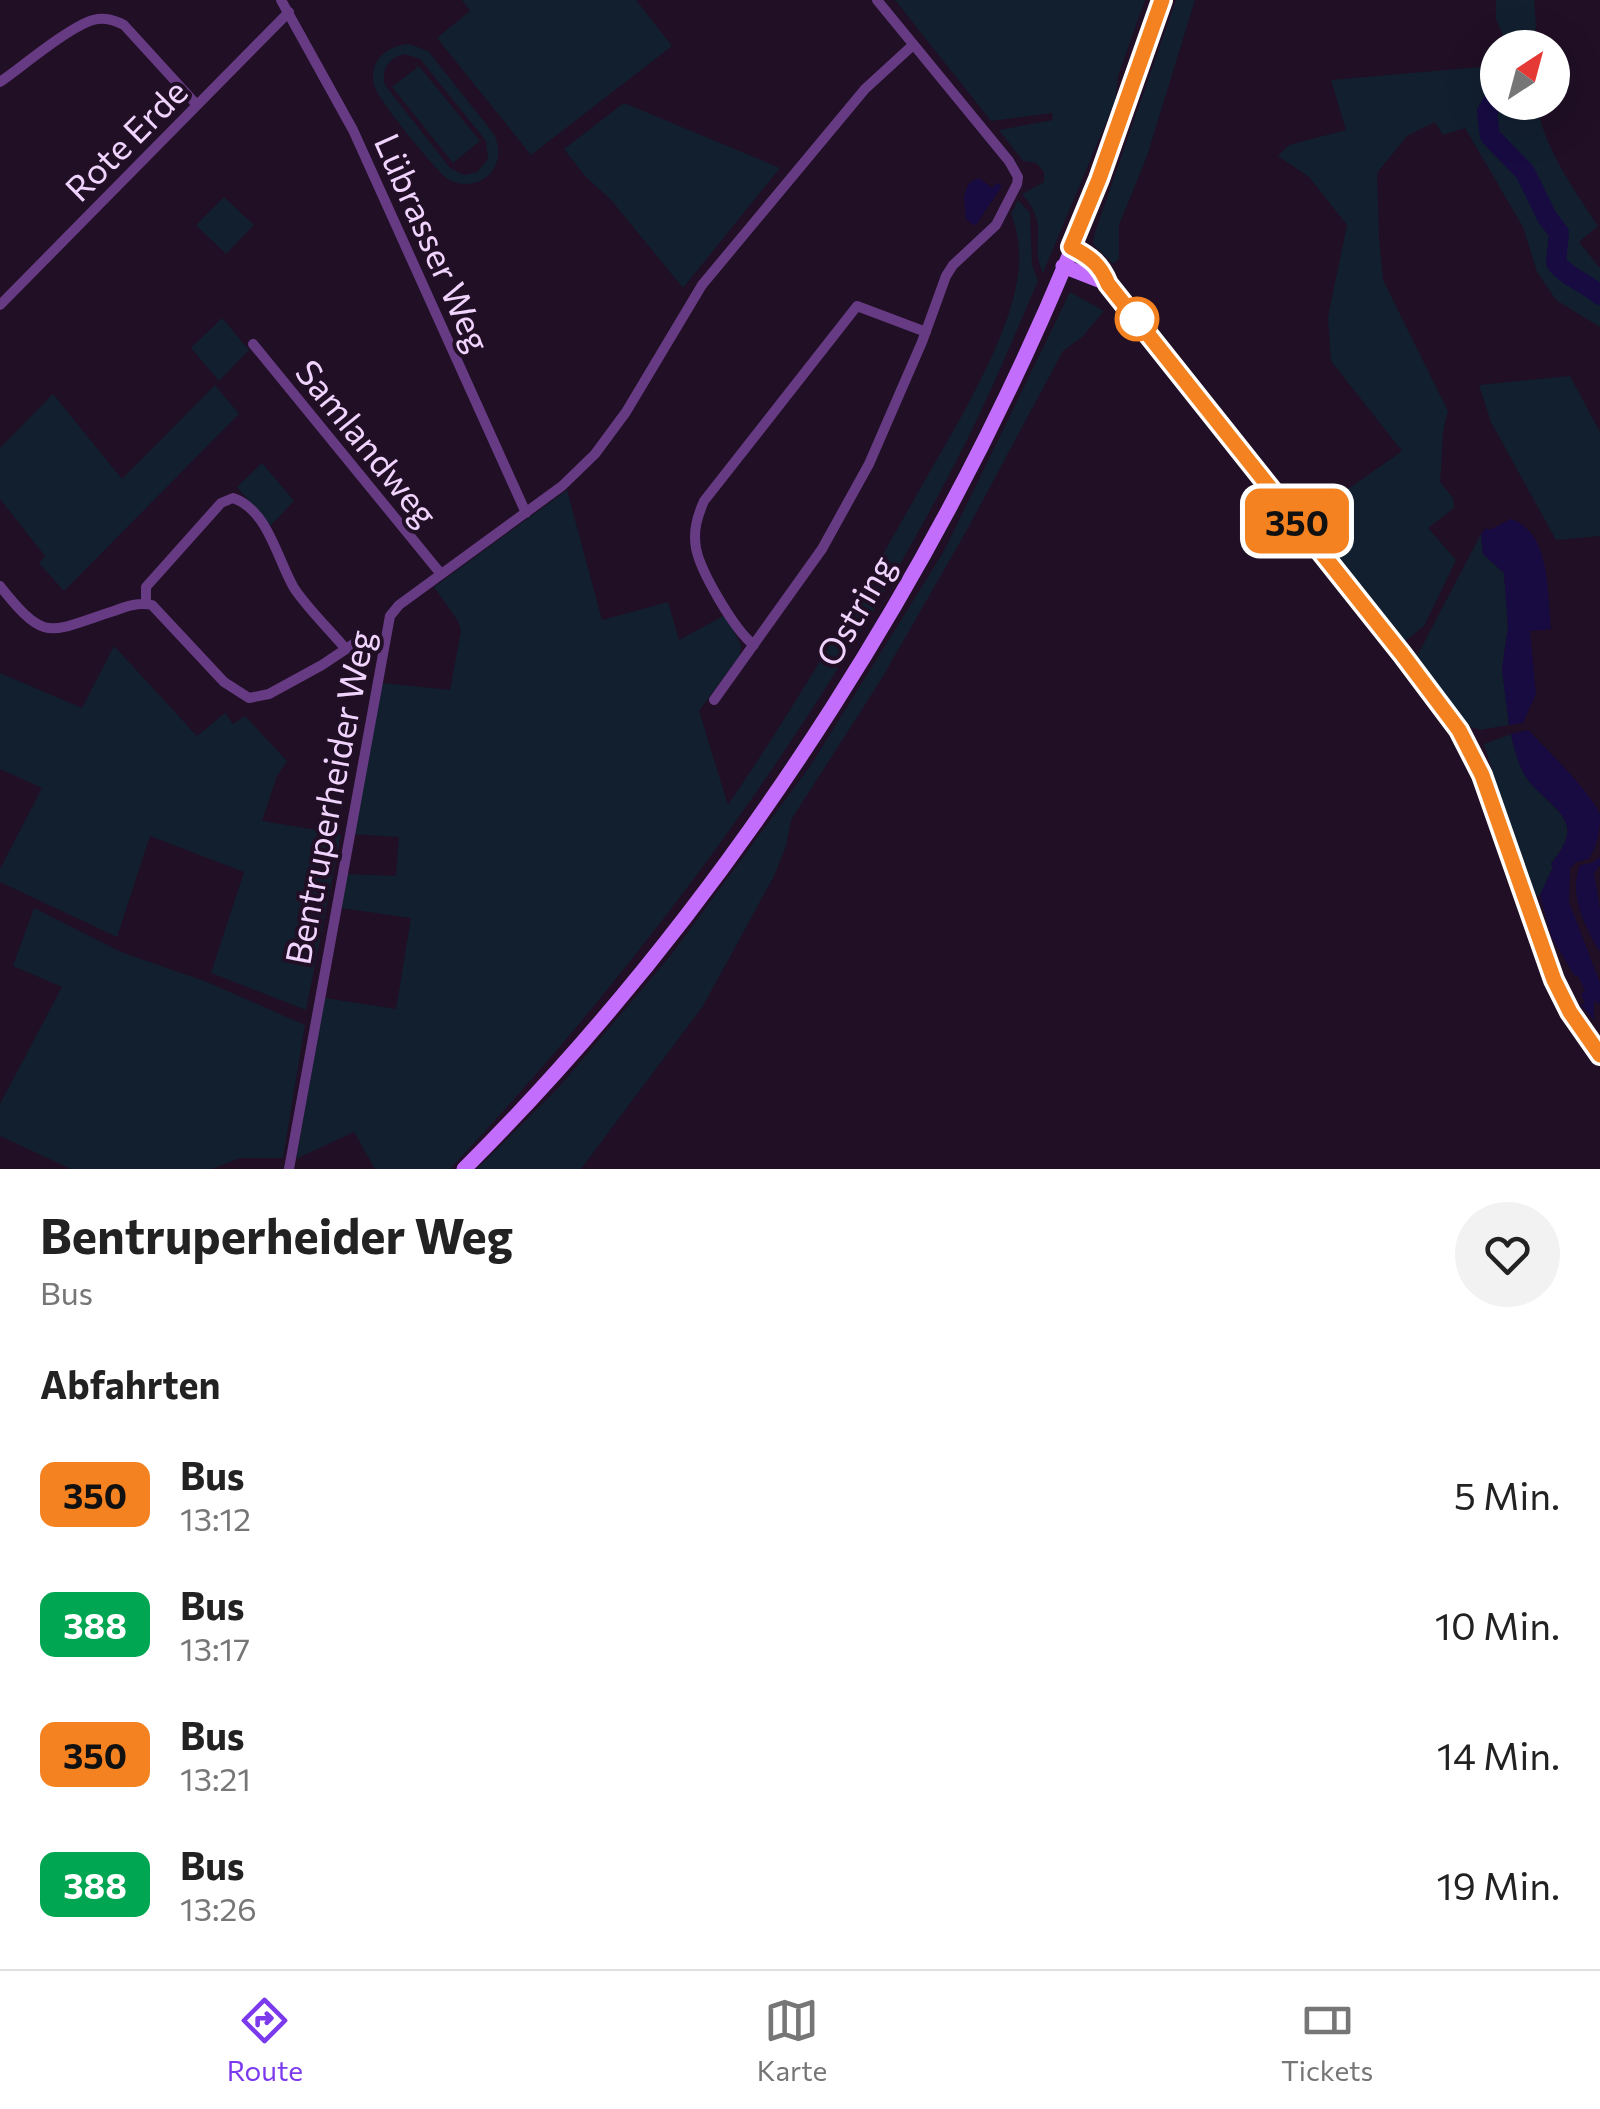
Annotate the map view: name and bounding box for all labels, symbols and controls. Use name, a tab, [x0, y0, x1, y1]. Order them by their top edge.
north arrow	[1480, 30, 1570, 120]
map controls	[1480, 30, 1570, 120]
street label: Rote Erde	[55, 69, 195, 209]
street label: Lübrasser Weg	[367, 126, 501, 358]
unlabelled marker	[1116, 298, 1158, 340]
street label: Samlandweg	[288, 350, 448, 534]
line badge: 350	[1240, 488, 1354, 554]
text: 350	[1265, 500, 1329, 543]
street label: Ostring	[805, 547, 903, 673]
street label: Bentruperheider Weg	[274, 626, 382, 968]
button: heart	[1455, 1202, 1560, 1307]
text: Bentruperheider Weg	[40, 1205, 513, 1264]
text: Bus	[40, 1272, 93, 1312]
text: Abfahrten	[40, 1360, 220, 1407]
text: Bus	[180, 1451, 245, 1498]
text: 5 Min.	[1454, 1471, 1560, 1518]
text: 350	[63, 1473, 127, 1516]
text: 13:12	[180, 1498, 251, 1538]
text: Bus	[180, 1581, 245, 1628]
text: 10 Min.	[1435, 1601, 1560, 1648]
text: 388	[63, 1603, 127, 1646]
text: 13:17	[180, 1628, 250, 1668]
text: Bus	[180, 1711, 245, 1758]
text: 14 Min.	[1437, 1731, 1560, 1778]
text: 350	[63, 1733, 127, 1776]
text: 13:21	[180, 1758, 251, 1798]
text: Bus	[180, 1841, 245, 1888]
text: 19 Min.	[1437, 1861, 1560, 1908]
text: 388	[63, 1863, 127, 1906]
text: 13:26	[180, 1888, 257, 1928]
tab: Route	[227, 1993, 303, 2087]
tab: Karte	[757, 1993, 827, 2087]
tab: Tickets	[1281, 1993, 1373, 2087]

